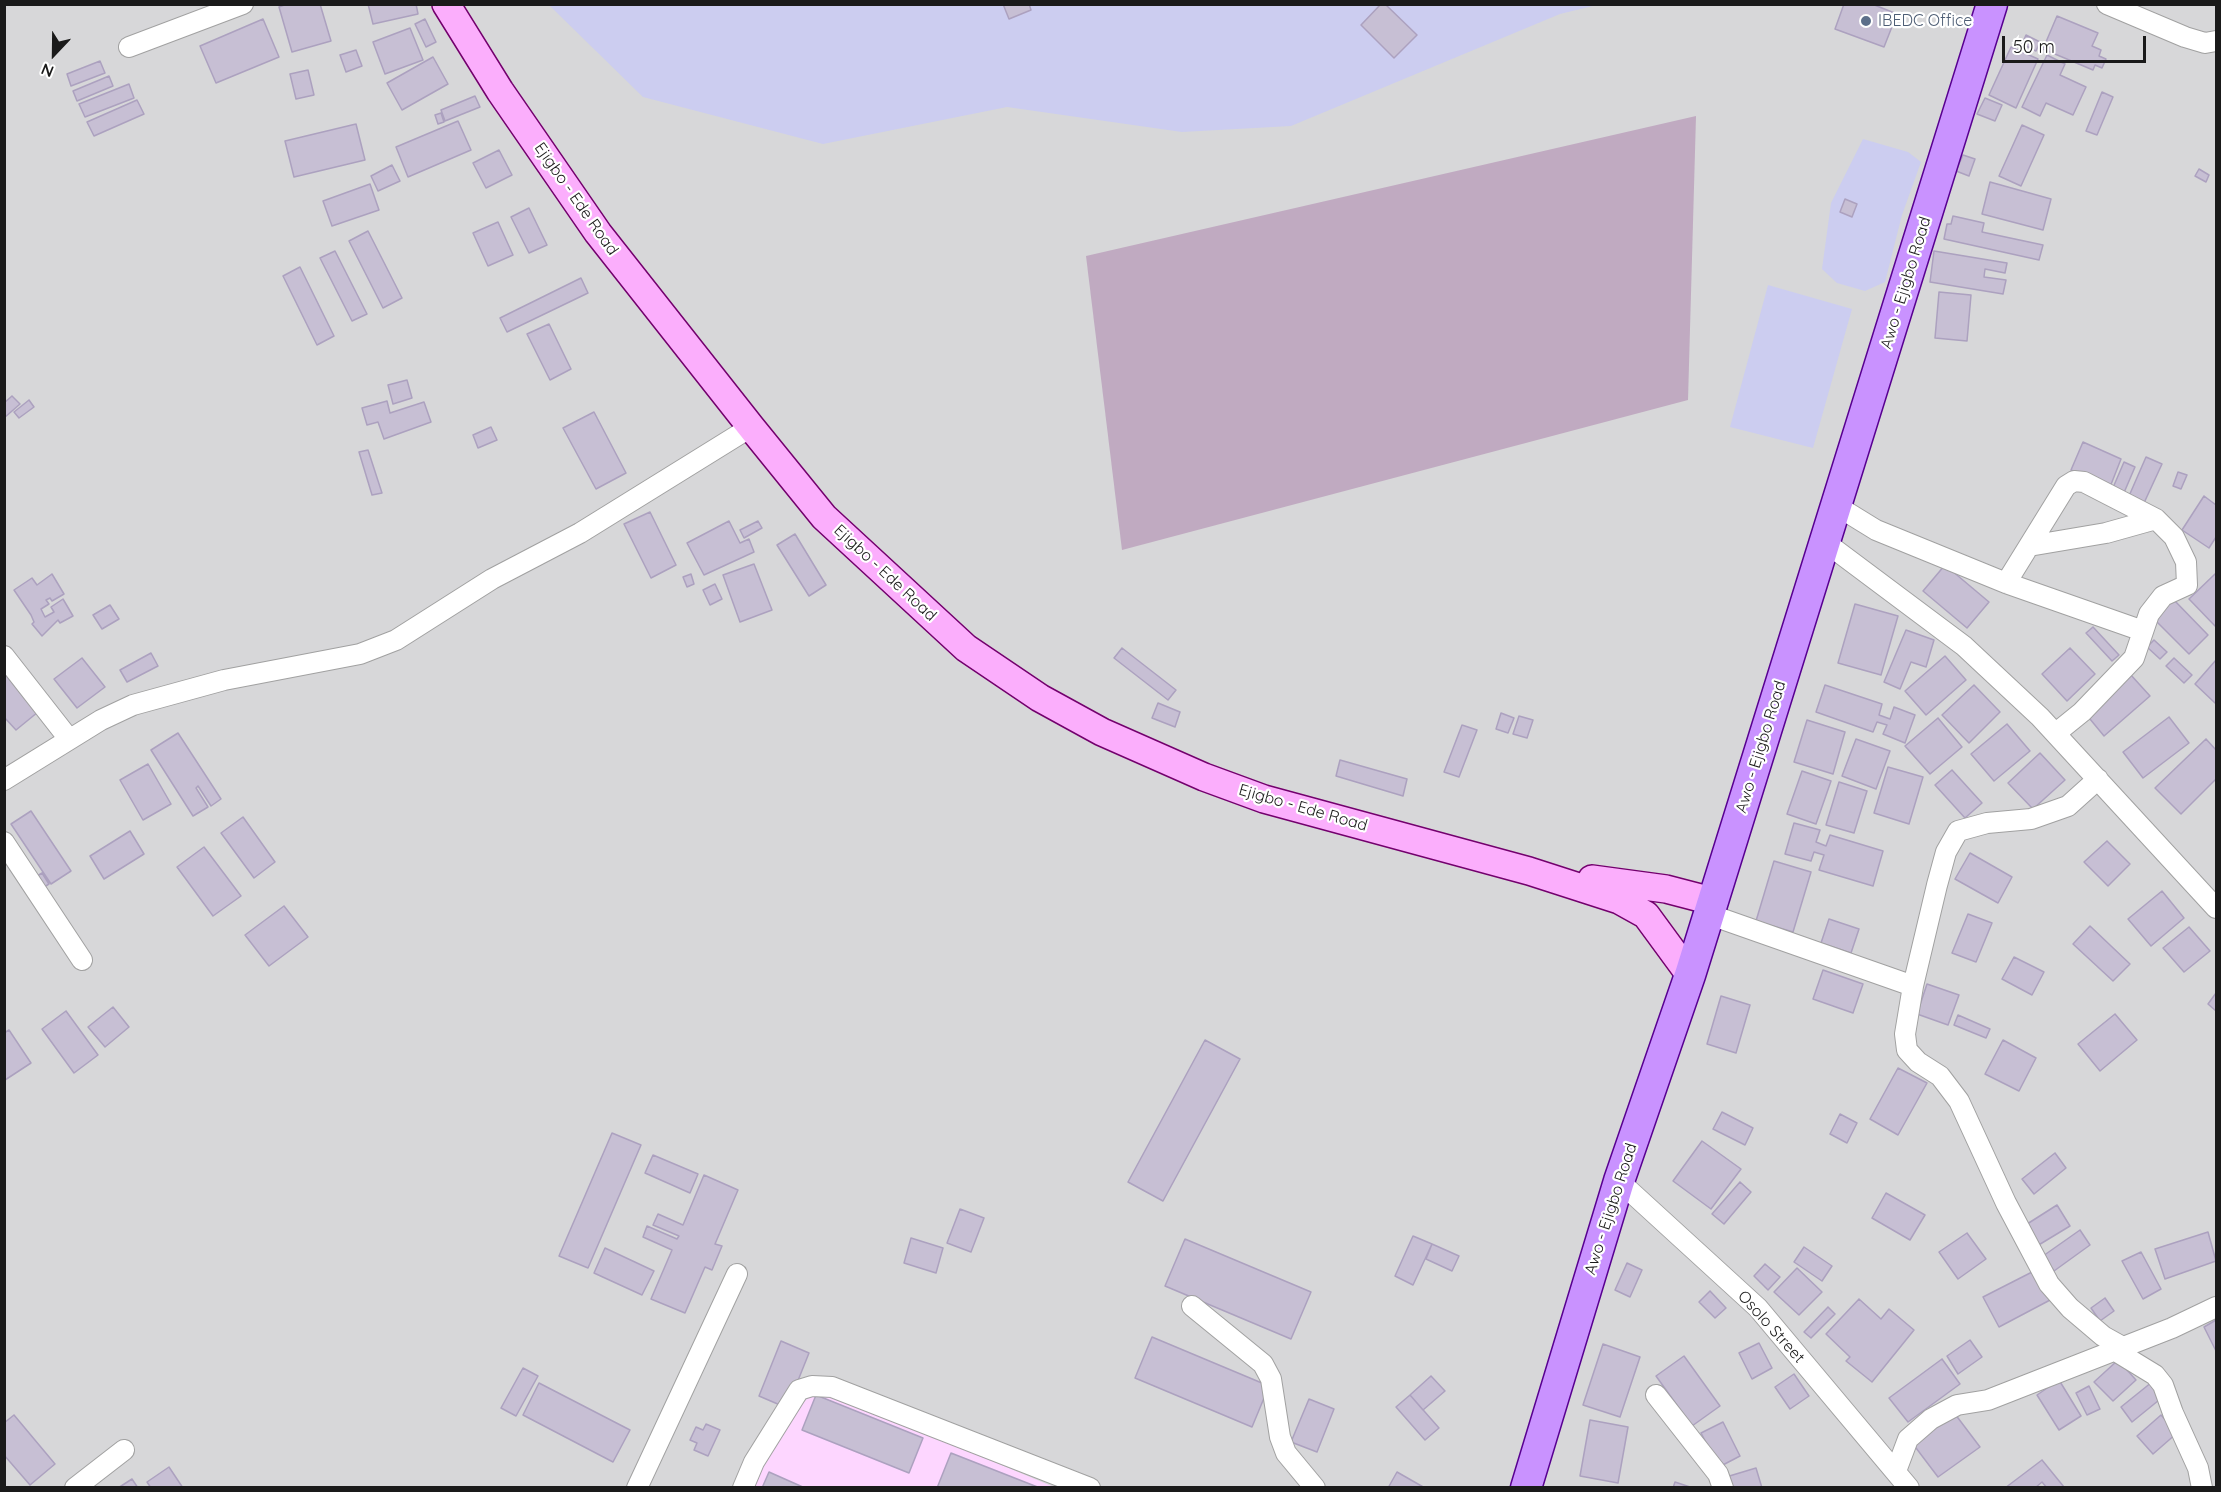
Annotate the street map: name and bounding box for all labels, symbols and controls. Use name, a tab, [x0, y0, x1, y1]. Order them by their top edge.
place label: IBEDC Office	[1878, 11, 1972, 31]
marker: IBEDC Office	[1859, 14, 1873, 28]
north arrow	[24, 24, 84, 84]
scale bar	[2005, 24, 2149, 62]
text: 50 m	[2013, 35, 2055, 58]
text: N	[38, 59, 56, 82]
street label: Ejigbo - Ede Road	[530, 139, 622, 259]
street label: Awo - Ejigbo Road	[1877, 215, 1935, 351]
street label: Ejigbo - Ede Road	[830, 521, 940, 625]
street label: Awo - Ejigbo Road	[1732, 679, 1790, 815]
street label: Ejigbo - Ede Road	[1236, 780, 1370, 836]
street label: Awo - Ejigbo Road	[1581, 1141, 1641, 1277]
street label: Osolo Street	[1734, 1287, 1808, 1367]

